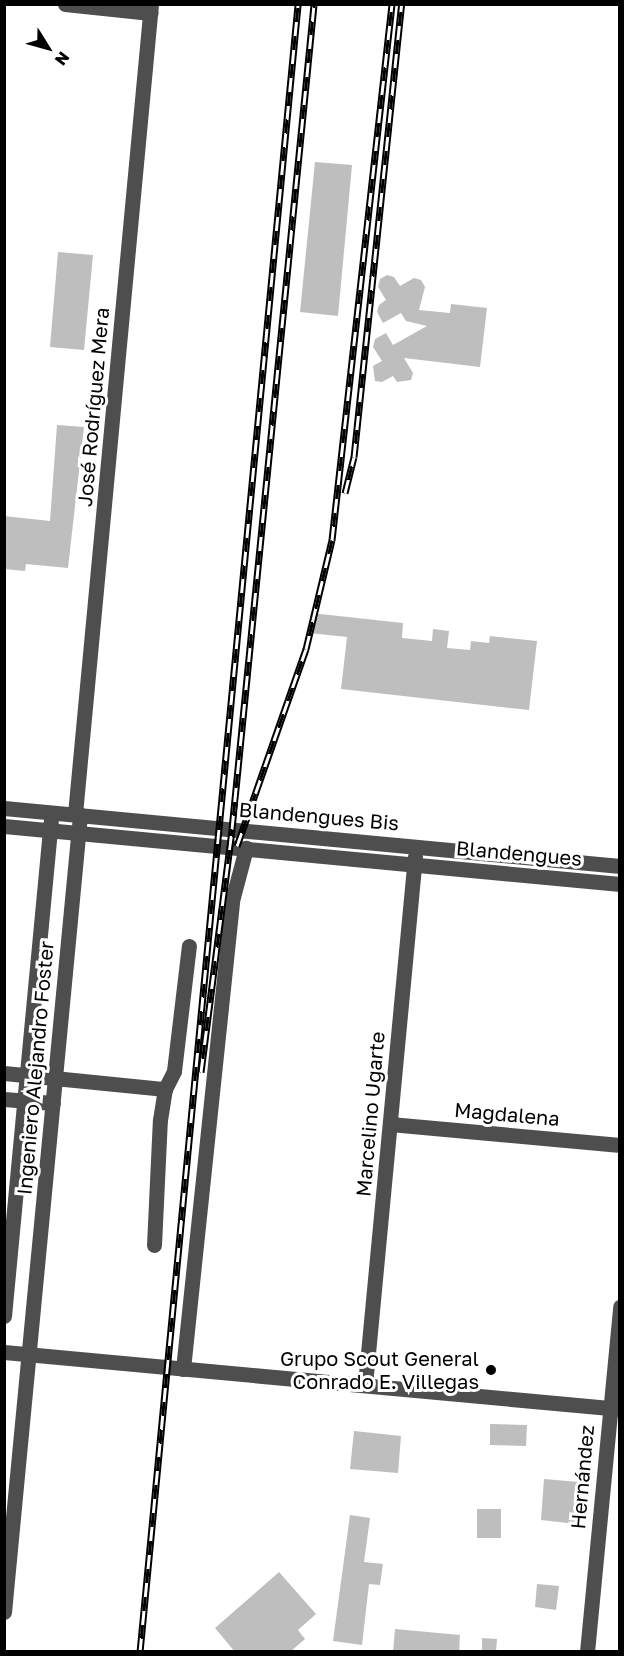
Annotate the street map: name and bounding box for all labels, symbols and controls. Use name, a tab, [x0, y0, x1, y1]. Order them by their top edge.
north arrow	[18, 18, 78, 78]
text: N	[51, 48, 74, 70]
street label: José Rodríguez Mera	[72, 306, 114, 508]
street label: Blandengues Bis	[238, 797, 400, 835]
street label: Blandengues	[455, 836, 583, 870]
street label: Ingeniero Alejandro Foster	[12, 940, 58, 1196]
street label: Marcelino Ugarte	[351, 1030, 389, 1198]
street label: Magdalena	[453, 1097, 561, 1131]
place label: Grupo Scout General Conrado E. Villegas	[280, 1346, 479, 1393]
marker: Grupo Scout General Conrado E. Villegas	[484, 1363, 498, 1377]
street label: Hernández	[565, 1424, 599, 1530]

